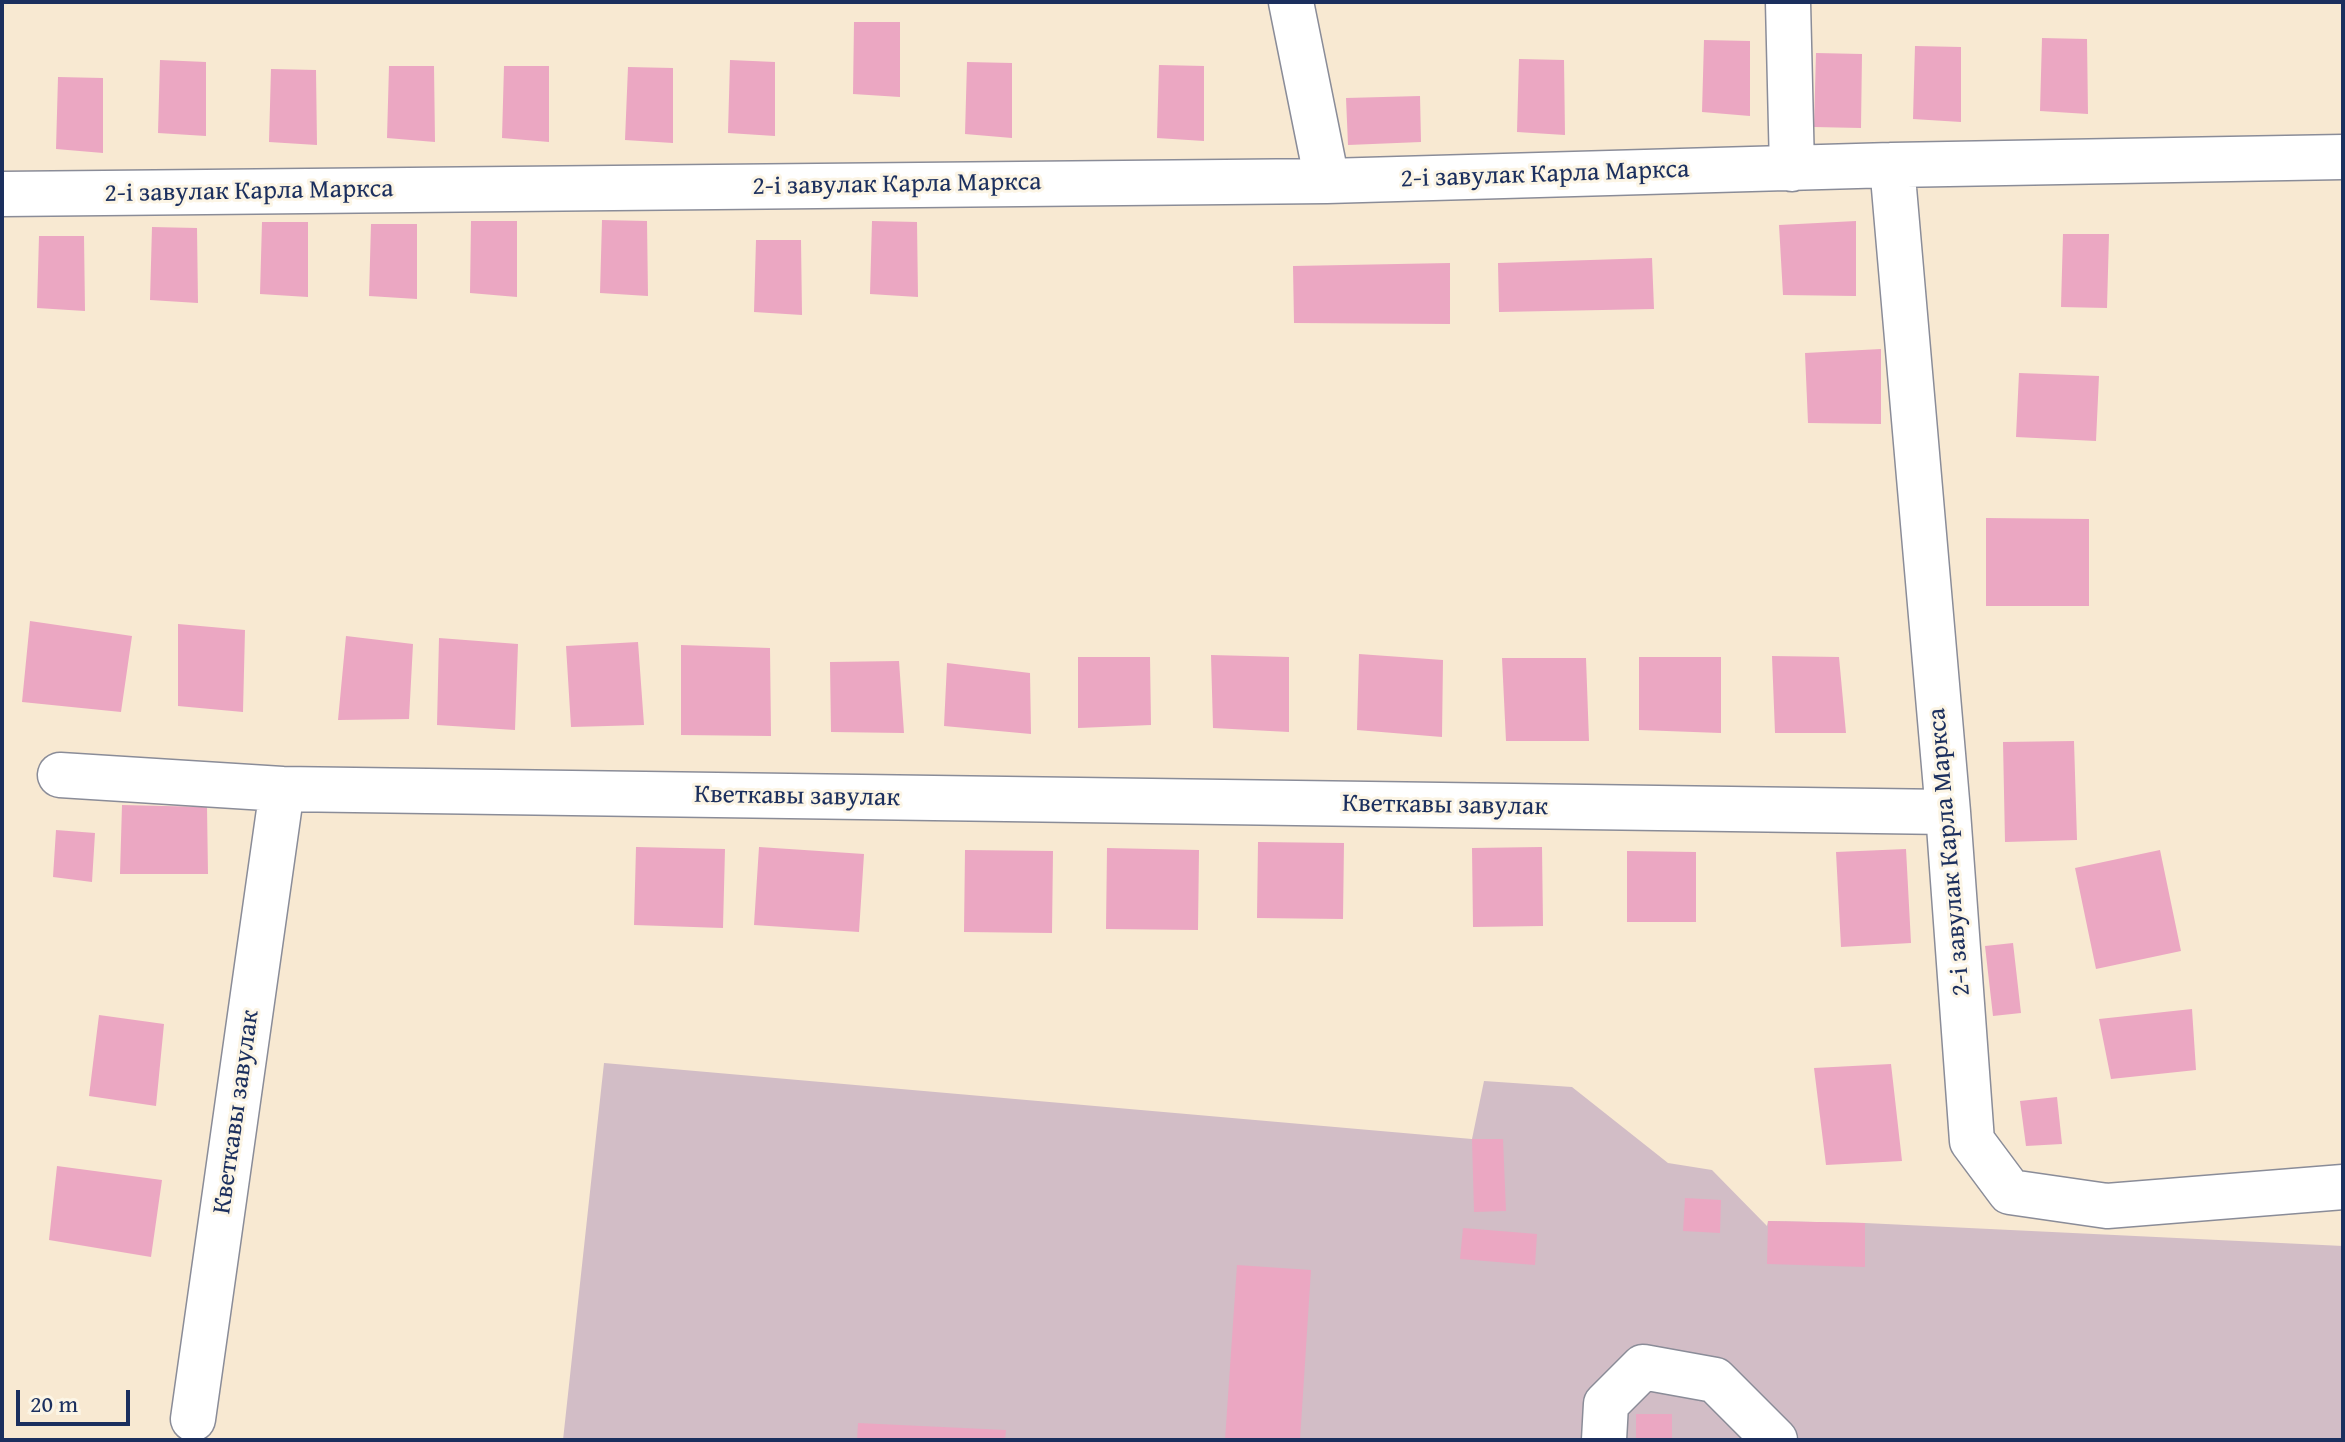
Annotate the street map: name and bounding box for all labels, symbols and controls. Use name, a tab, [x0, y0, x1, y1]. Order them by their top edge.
street label: 2-і завулак Карла Маркса	[1400, 154, 1690, 196]
street label: 2-і завулак Карла Маркса	[752, 167, 1042, 203]
street label: 2-і завулак Карла Маркса	[104, 174, 394, 210]
street label: 2-і завулак Карла Маркса	[1922, 707, 1978, 997]
street label: Кветкавы завулак	[694, 780, 900, 814]
street label: Кветкавы завулак	[1342, 789, 1548, 823]
street label: Кветкавы завулак	[207, 1008, 267, 1216]
scale bar	[20, 1374, 134, 1424]
text: 20 m	[30, 1386, 78, 1421]

